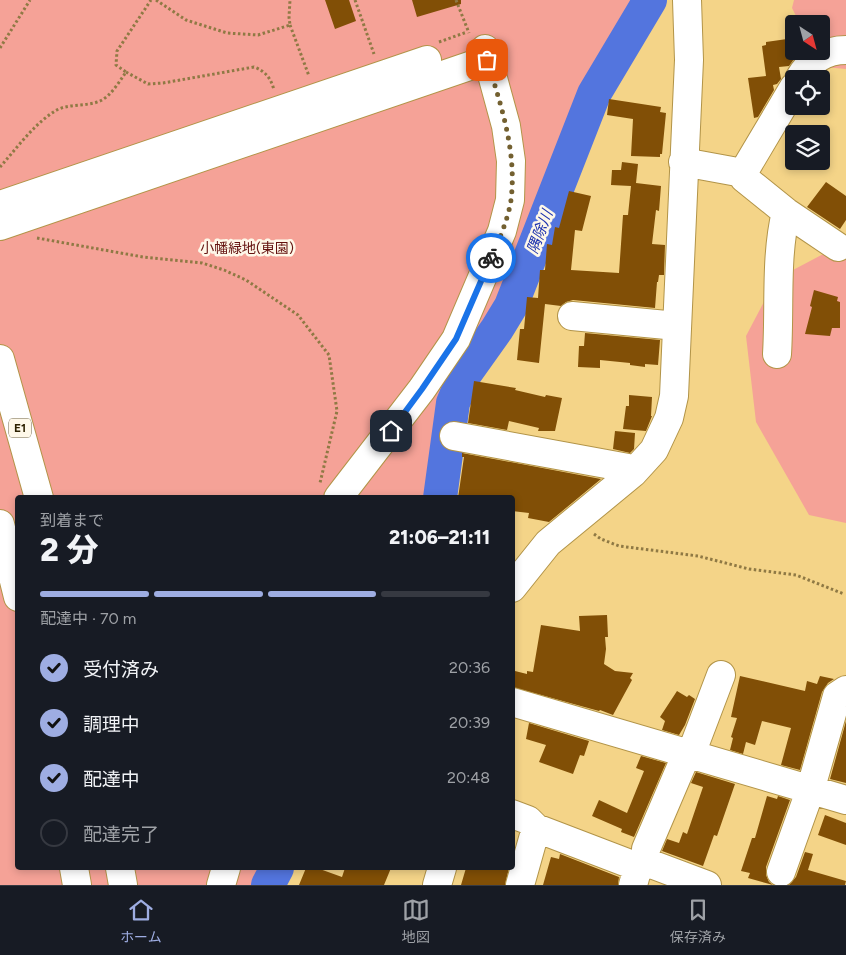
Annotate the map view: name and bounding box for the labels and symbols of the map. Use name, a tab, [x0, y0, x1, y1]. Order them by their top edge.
north arrow	[785, 15, 830, 60]
pin	[466, 39, 508, 81]
water label: 隅除川	[524, 206, 557, 256]
courier	[466, 233, 516, 283]
park label: 小幡緑地(東園)	[200, 240, 294, 257]
pin	[370, 410, 412, 452]
road number: E1	[9, 418, 31, 438]

